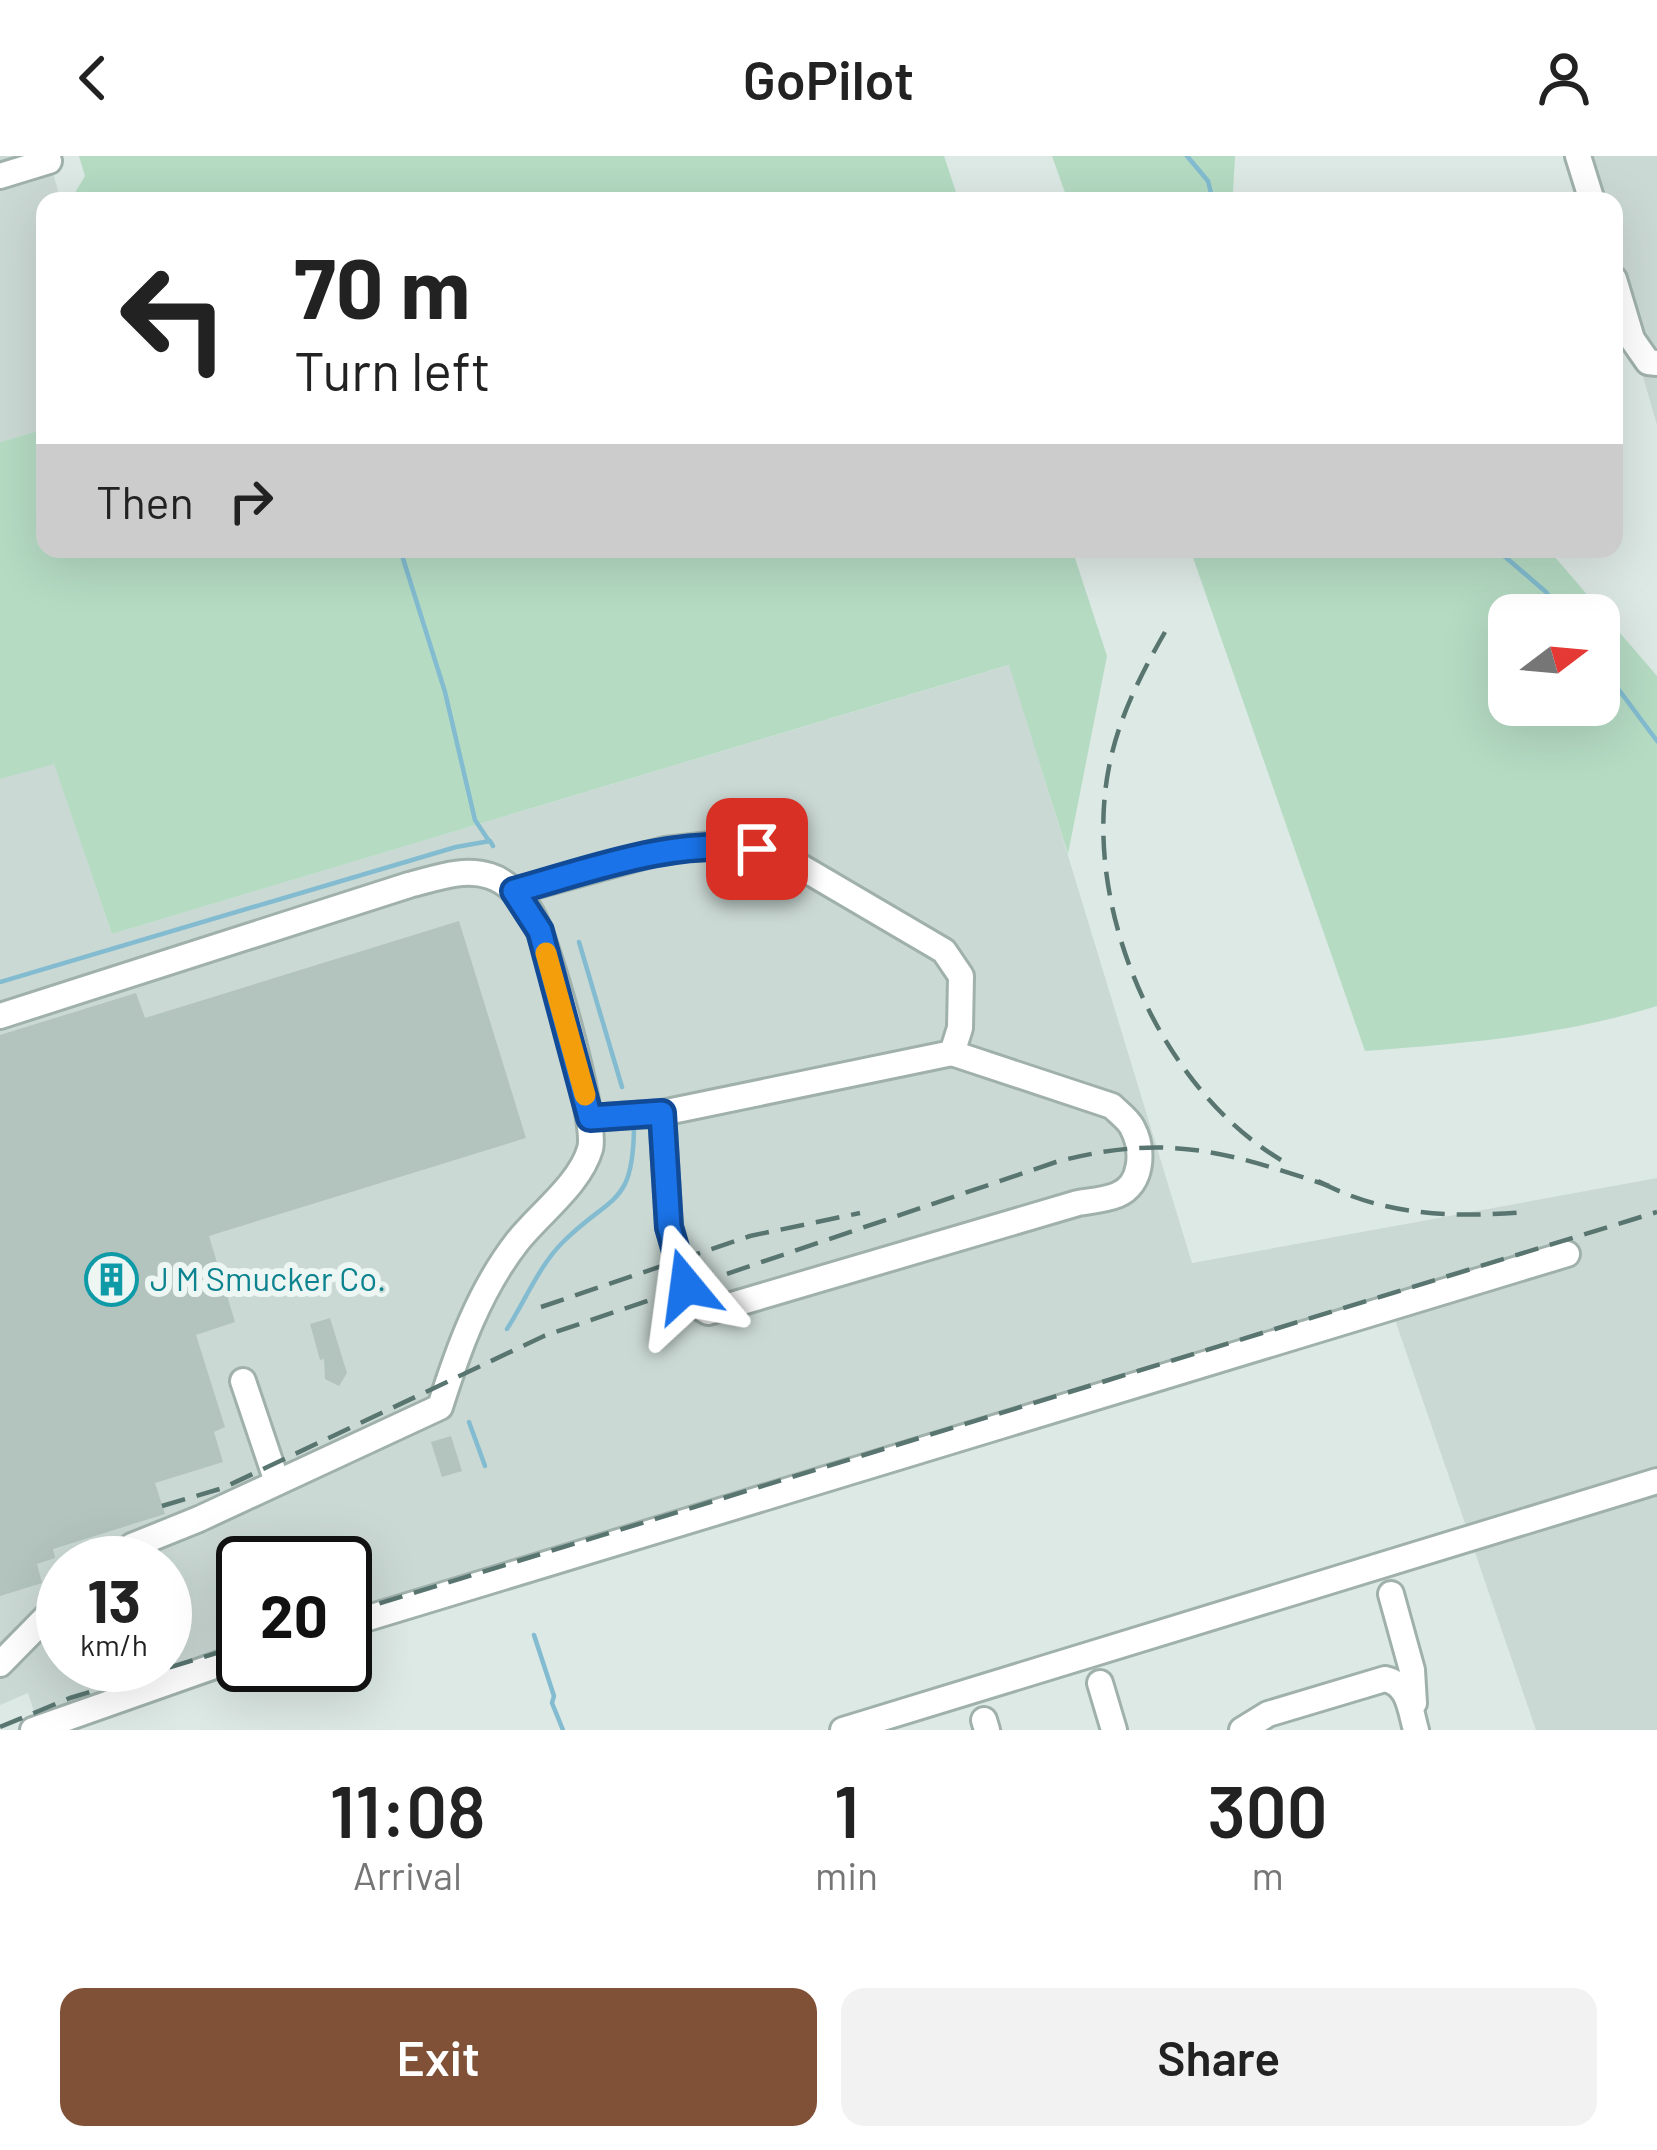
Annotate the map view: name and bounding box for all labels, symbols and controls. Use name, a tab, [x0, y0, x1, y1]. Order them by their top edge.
icon: back	[60, 45, 126, 111]
icon: person	[1531, 45, 1597, 111]
text: GoPilot	[743, 46, 914, 111]
text: 70 m	[294, 235, 470, 336]
icon: left	[96, 240, 252, 396]
text: Turn left	[294, 337, 491, 402]
icon: right	[218, 468, 284, 534]
text: Then	[96, 474, 194, 528]
north arrow	[1488, 594, 1620, 726]
map controls	[1488, 594, 1620, 726]
pin	[706, 798, 808, 900]
icon: arrive	[724, 816, 790, 882]
position arrow	[623, 1223, 749, 1349]
building icon: J M Smucker Co.	[83, 1251, 139, 1307]
place label: J M Smucker Co.	[150, 1258, 386, 1298]
speed limit sign: 20	[216, 1536, 372, 1692]
text: 13	[87, 1563, 141, 1635]
text: km/h	[80, 1626, 148, 1662]
text: 11:08	[329, 1766, 486, 1852]
text: 1	[834, 1766, 859, 1852]
text: 300	[1208, 1766, 1328, 1852]
text: Arrival	[353, 1851, 462, 1898]
text: min	[815, 1851, 878, 1898]
text: m	[1251, 1851, 1284, 1898]
button: Exit	[60, 1988, 817, 2126]
button: Share	[841, 1988, 1597, 2126]

